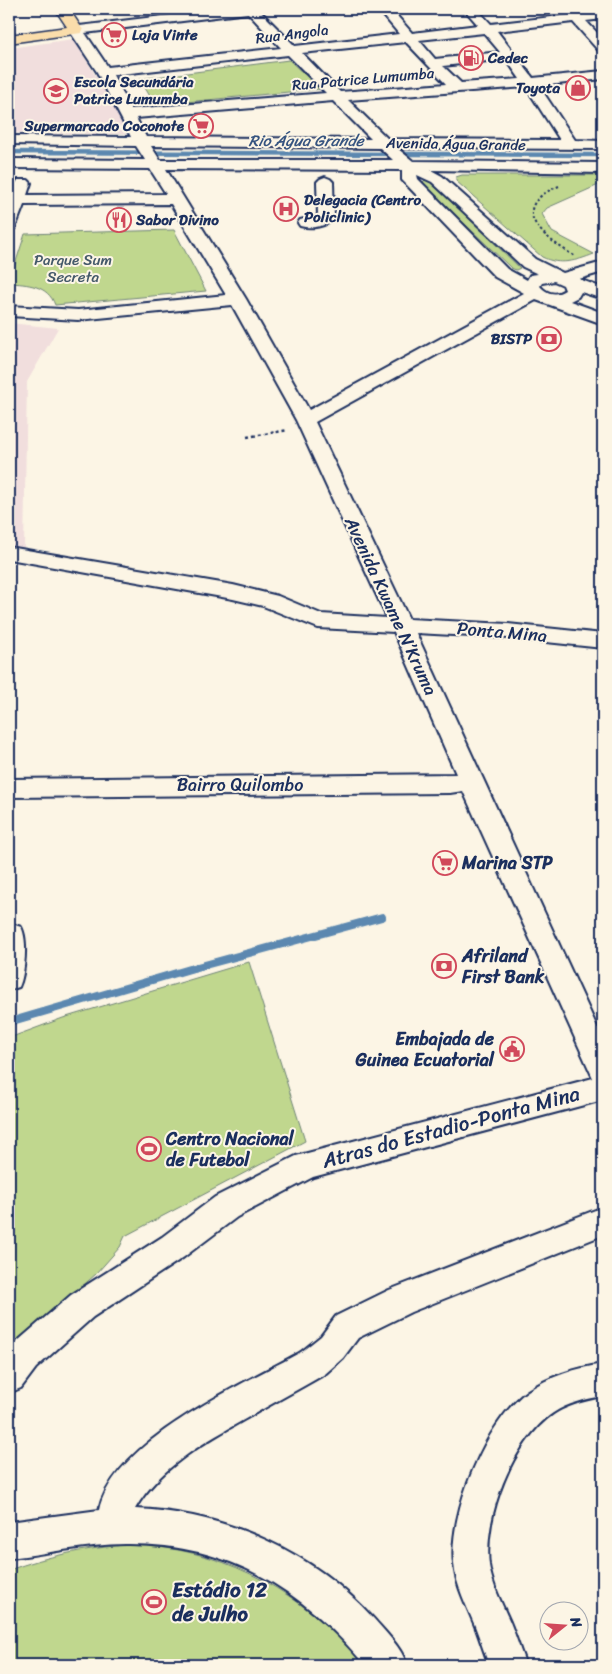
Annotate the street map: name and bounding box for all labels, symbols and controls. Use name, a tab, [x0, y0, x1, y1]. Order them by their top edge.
street label: Rua Angola	[254, 17, 330, 51]
supermarket icon: Loja Vinte	[101, 22, 127, 48]
place label: Loja Vinte	[132, 22, 198, 48]
fuel station icon: Cedec	[458, 45, 484, 71]
place label: Cedec	[487, 45, 529, 71]
street label: Rua Patrice Lumumba	[291, 60, 436, 98]
place label: Escola Secundária Patrice Lumumba	[74, 69, 194, 112]
place label: Toyota	[516, 75, 560, 101]
shop icon: Toyota	[565, 75, 591, 101]
school or university icon: Escola Secundária Patrice Lumumba	[43, 78, 69, 104]
place label: Supermarcado Coconote	[23, 113, 185, 139]
supermarket icon: Supermarcado Coconote	[188, 113, 214, 139]
water label: Rio Água Grande	[248, 126, 366, 155]
street label: Avenida Água Grande	[385, 130, 526, 158]
place label: Delegacia (Centro Policlinic)	[304, 187, 422, 230]
hospital icon: Delegacia (Centro Policlinic)	[273, 196, 299, 222]
restaurant icon: Sabor Divino	[106, 207, 132, 233]
place label: Sabor Divino	[135, 207, 219, 233]
park label: Parque Sum Secreta	[34, 247, 112, 290]
place label: BISTP	[491, 326, 533, 352]
bank icon: BISTP	[536, 326, 562, 352]
street label: Avenida Kwame N’Kruma	[335, 510, 447, 701]
street label: Ponta Mina	[456, 612, 548, 652]
street label: Bairro Quilombo	[177, 769, 303, 801]
place label: Marina STP	[461, 847, 553, 879]
supermarket icon: Marina STP	[432, 850, 458, 876]
place label: Afriland First Bank	[461, 940, 545, 993]
bank icon: Afriland First Bank	[431, 953, 457, 979]
place label: Embajada de Guinea Ecuatorial	[355, 1023, 495, 1076]
public building icon: Embajada de Guinea Ecuatorial	[499, 1036, 525, 1062]
street label: Atras do Estadio-Ponta Mina	[317, 1074, 585, 1180]
place label: Centro Nacional de Futebol	[165, 1123, 295, 1176]
sports icon: Centro Nacional de Futebol	[136, 1136, 162, 1162]
place label: Estádio 12 de Julho	[172, 1571, 267, 1633]
sports icon: Estádio 12 de Julho	[141, 1589, 167, 1615]
north arrow	[540, 1602, 590, 1652]
text: N	[562, 1613, 589, 1631]

